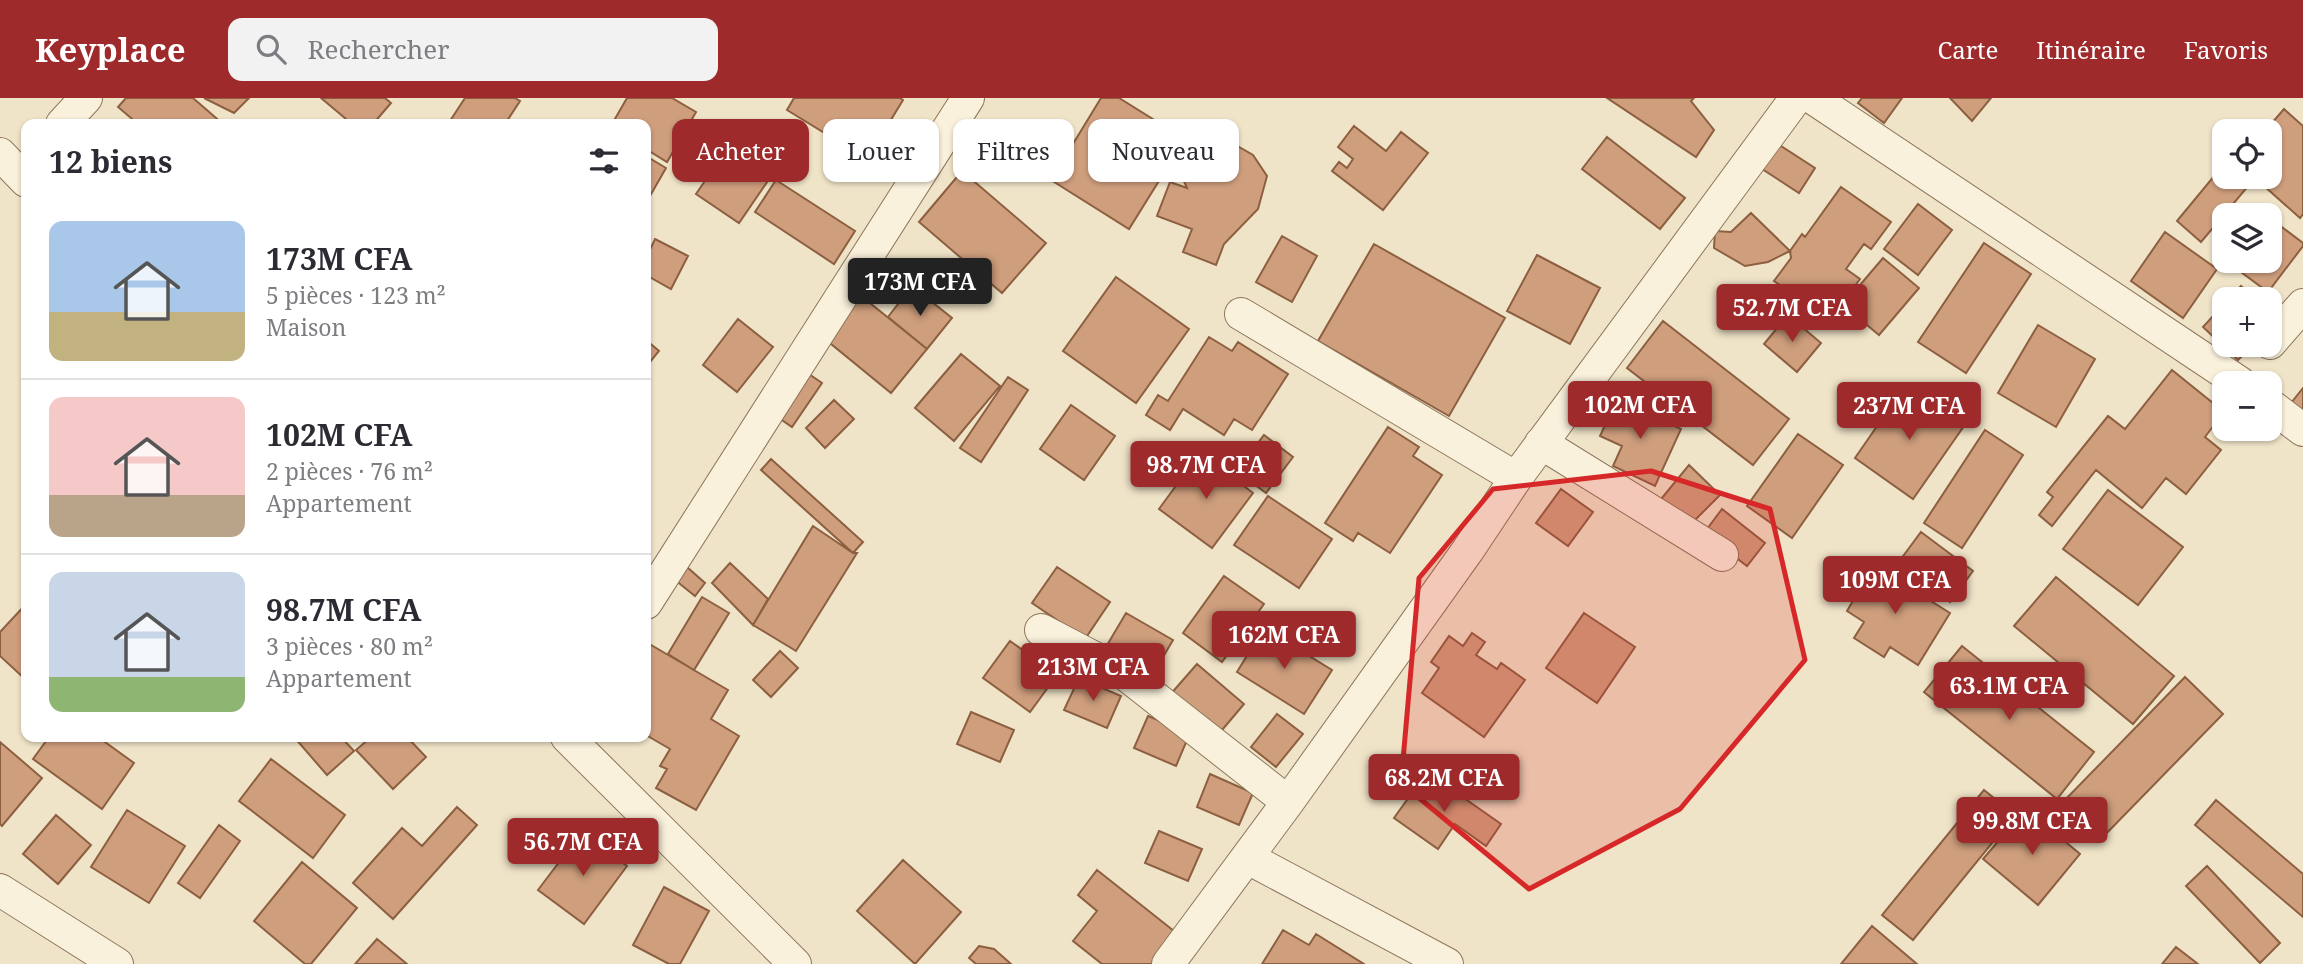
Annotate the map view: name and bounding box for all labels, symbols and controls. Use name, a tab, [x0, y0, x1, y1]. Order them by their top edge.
search box	[228, 18, 718, 81]
text: Keyplace	[35, 27, 186, 72]
icon: search	[252, 30, 290, 68]
text: Rechercher	[308, 31, 449, 67]
text: Carte	[1937, 33, 1998, 66]
text: Itinéraire	[2036, 33, 2146, 66]
text: Favoris	[2184, 33, 2268, 66]
chip: Acheter	[672, 119, 809, 182]
chip: Louer	[823, 119, 939, 182]
chip: Filtres	[953, 119, 1074, 182]
chip: Nouveau	[1088, 119, 1239, 182]
map controls	[2212, 119, 2282, 441]
button: locate	[2212, 119, 2282, 189]
text: 12 biens	[49, 141, 172, 182]
icon: filters	[585, 142, 623, 180]
button: layers	[2212, 203, 2282, 273]
text: 173M CFA	[266, 238, 412, 279]
icon: home	[105, 249, 189, 333]
pin: 173M CFA	[848, 258, 992, 318]
text: 173M CFA	[864, 265, 976, 297]
text: 5 pièces · 123 m²	[266, 279, 446, 311]
pin: 52.7M CFA	[1712, 285, 1872, 344]
button: +	[2212, 287, 2282, 357]
text: 52.7M CFA	[1732, 291, 1852, 323]
text: Maison	[266, 311, 346, 343]
button: −	[2212, 371, 2282, 441]
pin: 102M CFA	[1568, 382, 1712, 441]
pin: 237M CFA	[1837, 382, 1981, 442]
text: 102M CFA	[1584, 388, 1696, 420]
text: 237M CFA	[1853, 389, 1965, 421]
text: 102M CFA	[266, 414, 412, 455]
icon: home	[105, 425, 189, 509]
pin: 98.7M CFA	[1126, 442, 1286, 501]
text: 98.7M CFA	[1146, 448, 1266, 480]
text: 2 pièces · 76 m²	[266, 455, 433, 487]
text: Appartement	[266, 487, 412, 519]
pin: 109M CFA	[1823, 556, 1967, 616]
text: 109M CFA	[1839, 563, 1951, 595]
text: 98.7M CFA	[266, 589, 421, 630]
icon: home	[105, 600, 189, 684]
pin: 162M CFA	[1212, 612, 1356, 671]
text: 162M CFA	[1228, 618, 1340, 650]
text: 3 pièces · 80 m²	[266, 630, 433, 662]
pin: 213M CFA	[1021, 644, 1165, 703]
text: 213M CFA	[1037, 650, 1149, 682]
text: Appartement	[266, 662, 412, 694]
pin: 63.1M CFA	[1929, 662, 2089, 722]
text: 63.1M CFA	[1949, 669, 2069, 701]
pin: 68.2M CFA	[1364, 754, 1524, 814]
text: 68.2M CFA	[1384, 761, 1504, 793]
pin: 99.8M CFA	[1952, 798, 2112, 857]
text: 99.8M CFA	[1972, 804, 2092, 836]
pin: 56.7M CFA	[503, 818, 663, 878]
text: 56.7M CFA	[523, 825, 643, 857]

